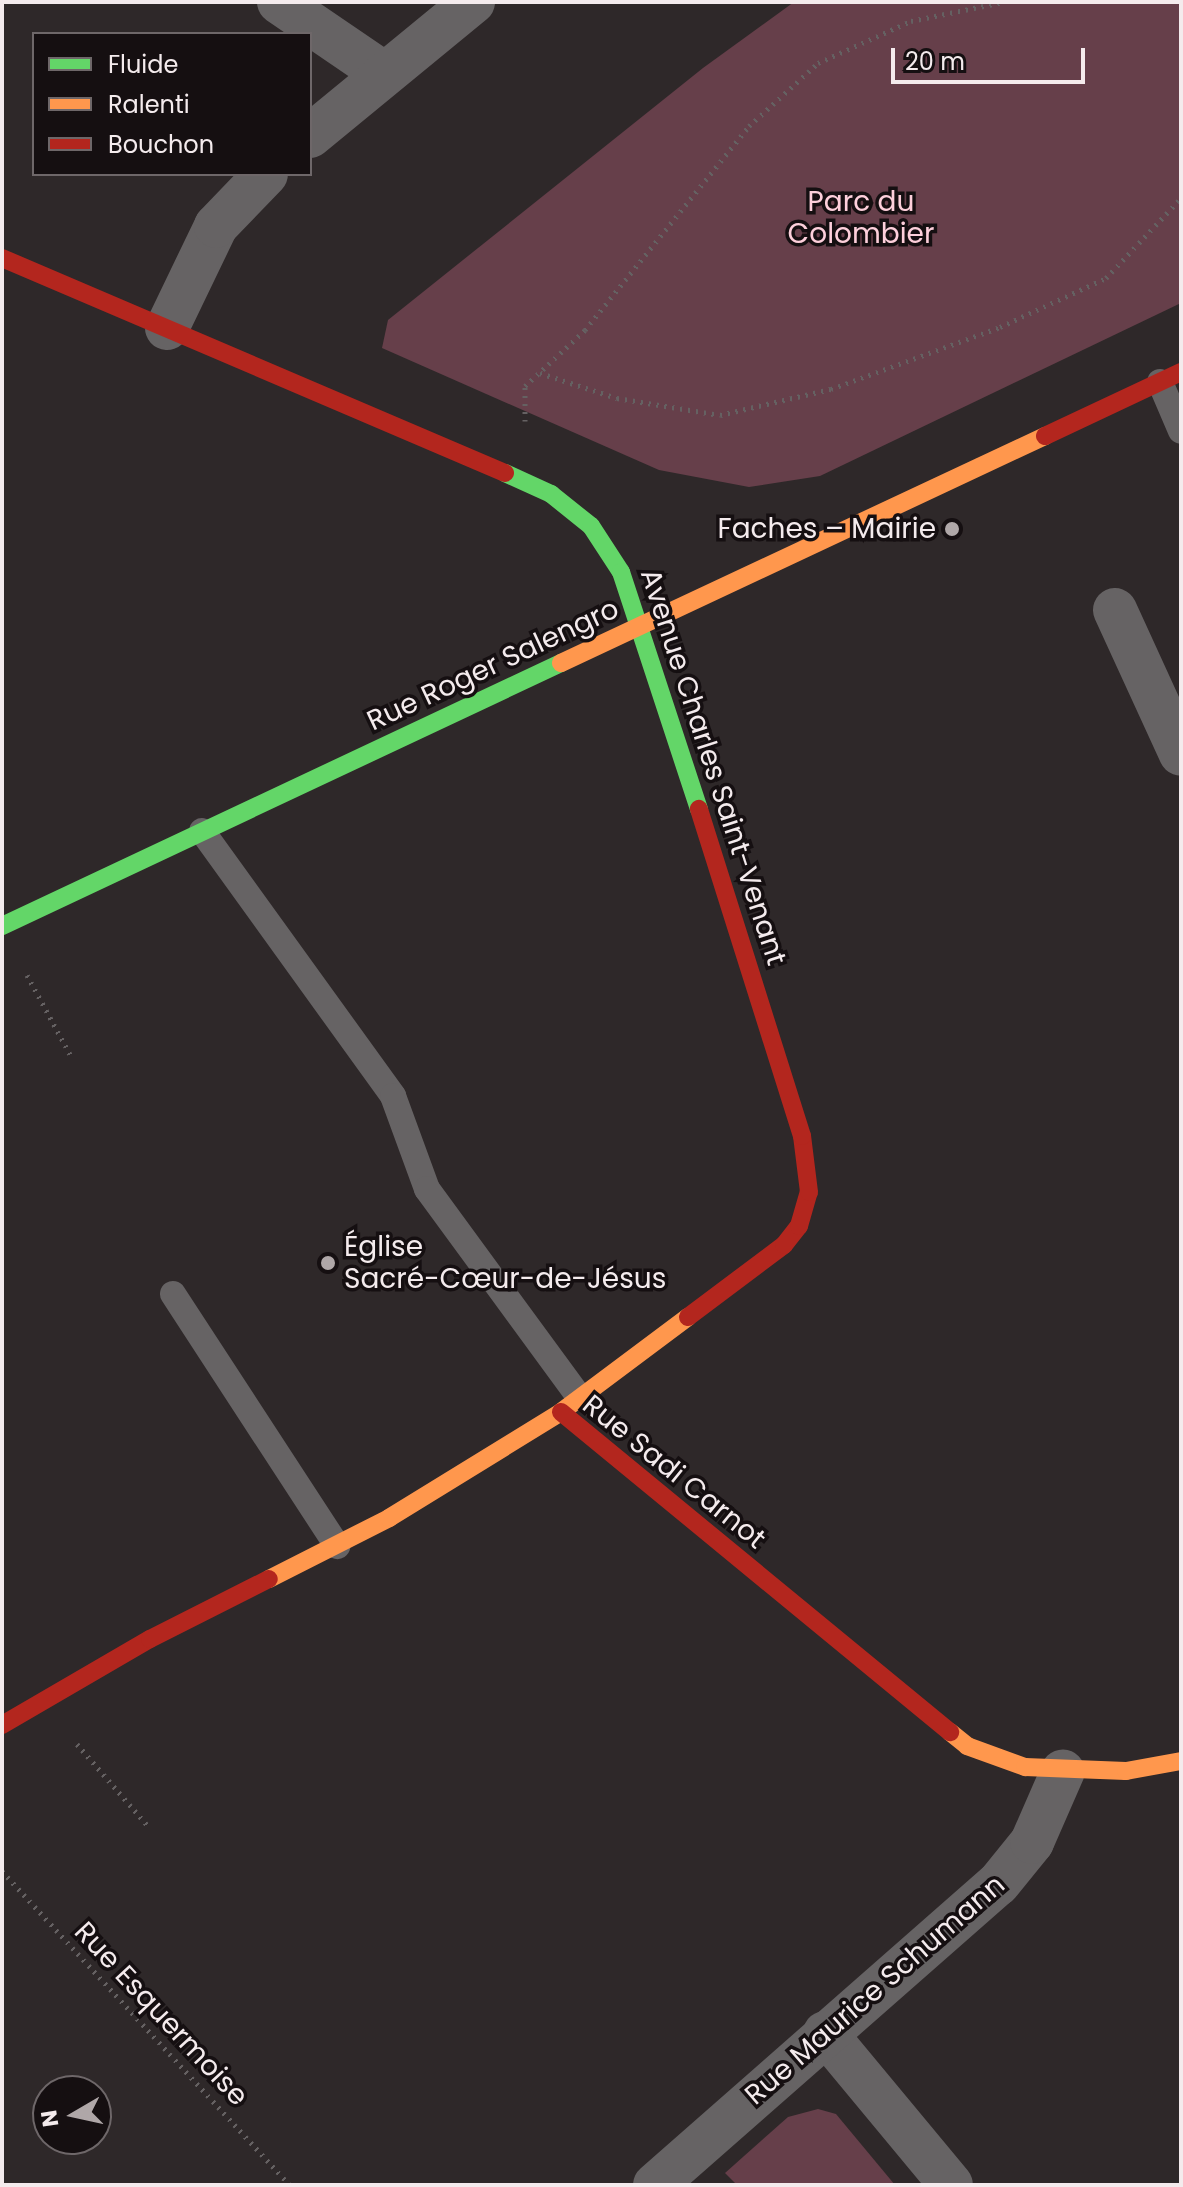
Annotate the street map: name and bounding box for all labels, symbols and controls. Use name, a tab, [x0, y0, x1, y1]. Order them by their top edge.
legend	[32, 32, 312, 176]
scale bar	[895, 32, 1089, 82]
text: 20 m	[905, 45, 965, 78]
text: Fluide	[108, 48, 178, 81]
text: Ralenti	[108, 88, 190, 121]
text: Bouchon	[108, 128, 214, 161]
park label: Parc du Colombier	[788, 185, 934, 251]
place label: Faches – Mairie	[718, 512, 936, 546]
marker: Faches – Mairie	[943, 520, 961, 538]
street label: Avenue Charles Saint-Venant	[633, 565, 793, 969]
street label: Rue Roger Salengro	[362, 592, 624, 738]
place label: Église Sacré-Cœur-de-Jésus	[344, 1230, 666, 1296]
marker: Église Sacré-Cœur-de-Jésus	[319, 1254, 337, 1272]
street label: Rue Sadi Carnot	[576, 1388, 772, 1556]
street label: Rue Maurice Schumann	[738, 1868, 1012, 2112]
street label: Rue Esquermoise	[67, 1915, 255, 2113]
north arrow	[32, 2075, 112, 2155]
text: N	[33, 2108, 66, 2129]

